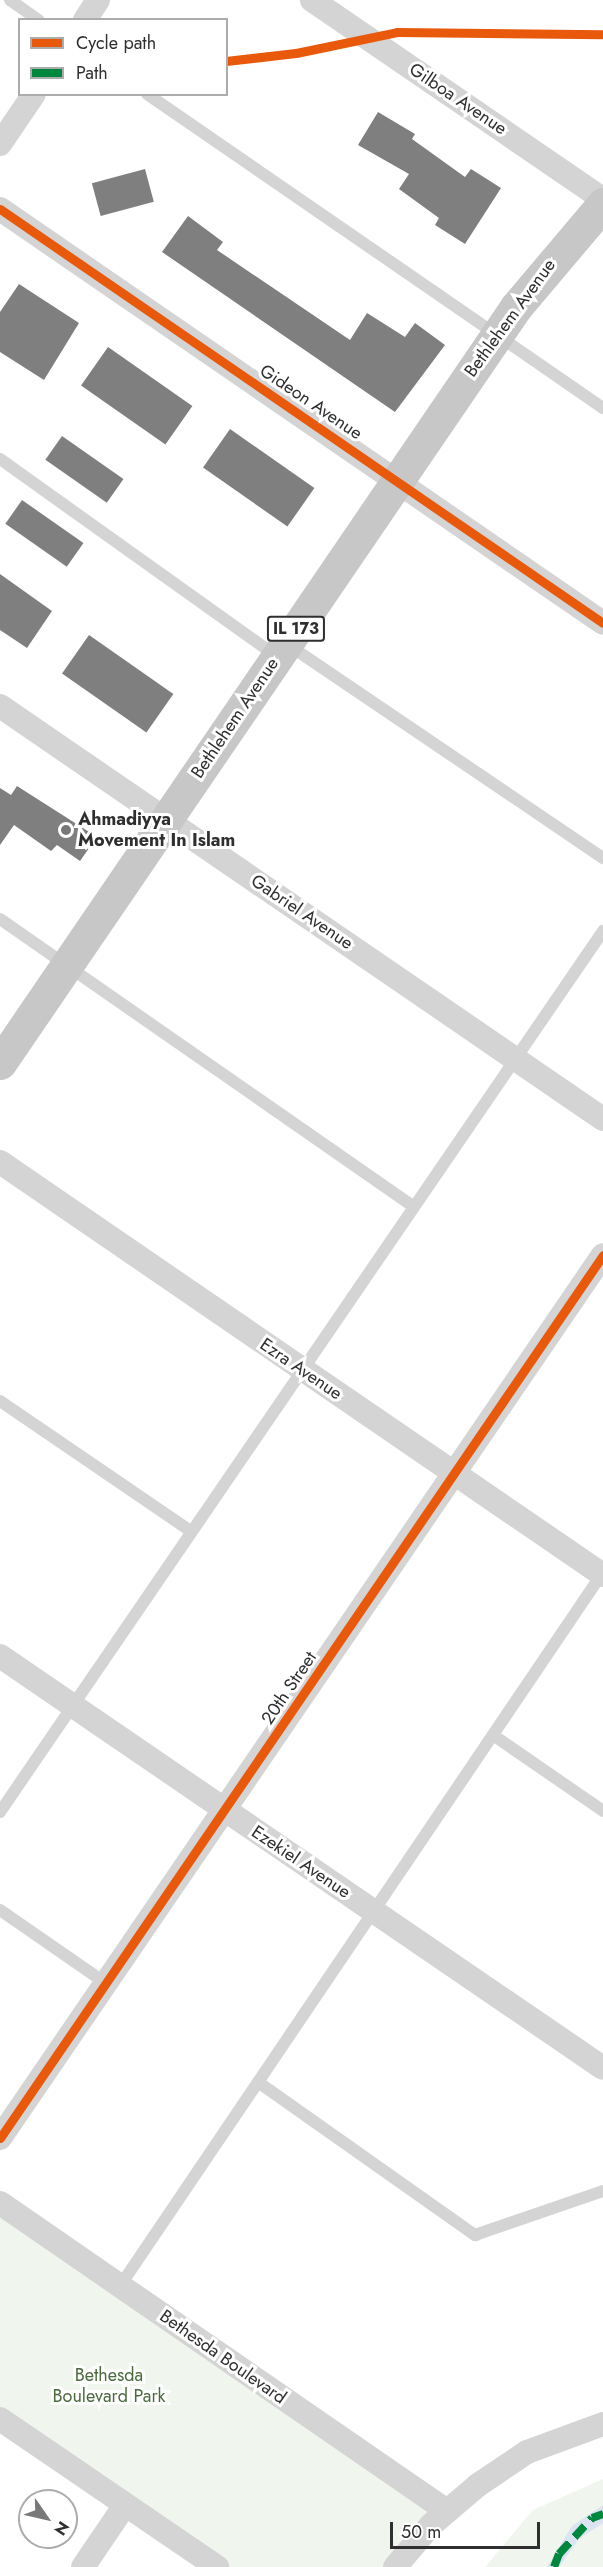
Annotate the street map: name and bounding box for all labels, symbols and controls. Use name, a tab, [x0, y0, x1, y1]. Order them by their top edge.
legend	[18, 18, 228, 96]
text: Cycle path	[76, 30, 156, 56]
street label: Gilboa Avenue	[405, 58, 511, 140]
text: Path	[76, 60, 108, 86]
street label: Bethlehem Avenue	[460, 255, 560, 381]
street label: Gideon Avenue	[256, 360, 366, 444]
road number: IL 173	[266, 616, 326, 642]
street label: Bethlehem Avenue	[187, 654, 283, 782]
place label: Ahmadiyya Movement In Islam	[78, 809, 235, 852]
marker: Ahmadiyya Movement In Islam	[59, 823, 73, 837]
street label: Gabriel Avenue	[247, 870, 357, 954]
street label: Ezra Avenue	[256, 1334, 346, 1404]
street label: 20th Street	[257, 1647, 321, 1729]
street label: Ezekiel Avenue	[247, 1821, 355, 1903]
street label: Bethesda Boulevard	[156, 2305, 290, 2409]
park label: Bethesda Boulevard Park	[53, 2365, 165, 2408]
north arrow	[18, 2489, 78, 2549]
scale bar	[393, 2510, 543, 2548]
text: N	[49, 2517, 75, 2540]
text: 50 m	[401, 2519, 441, 2545]

